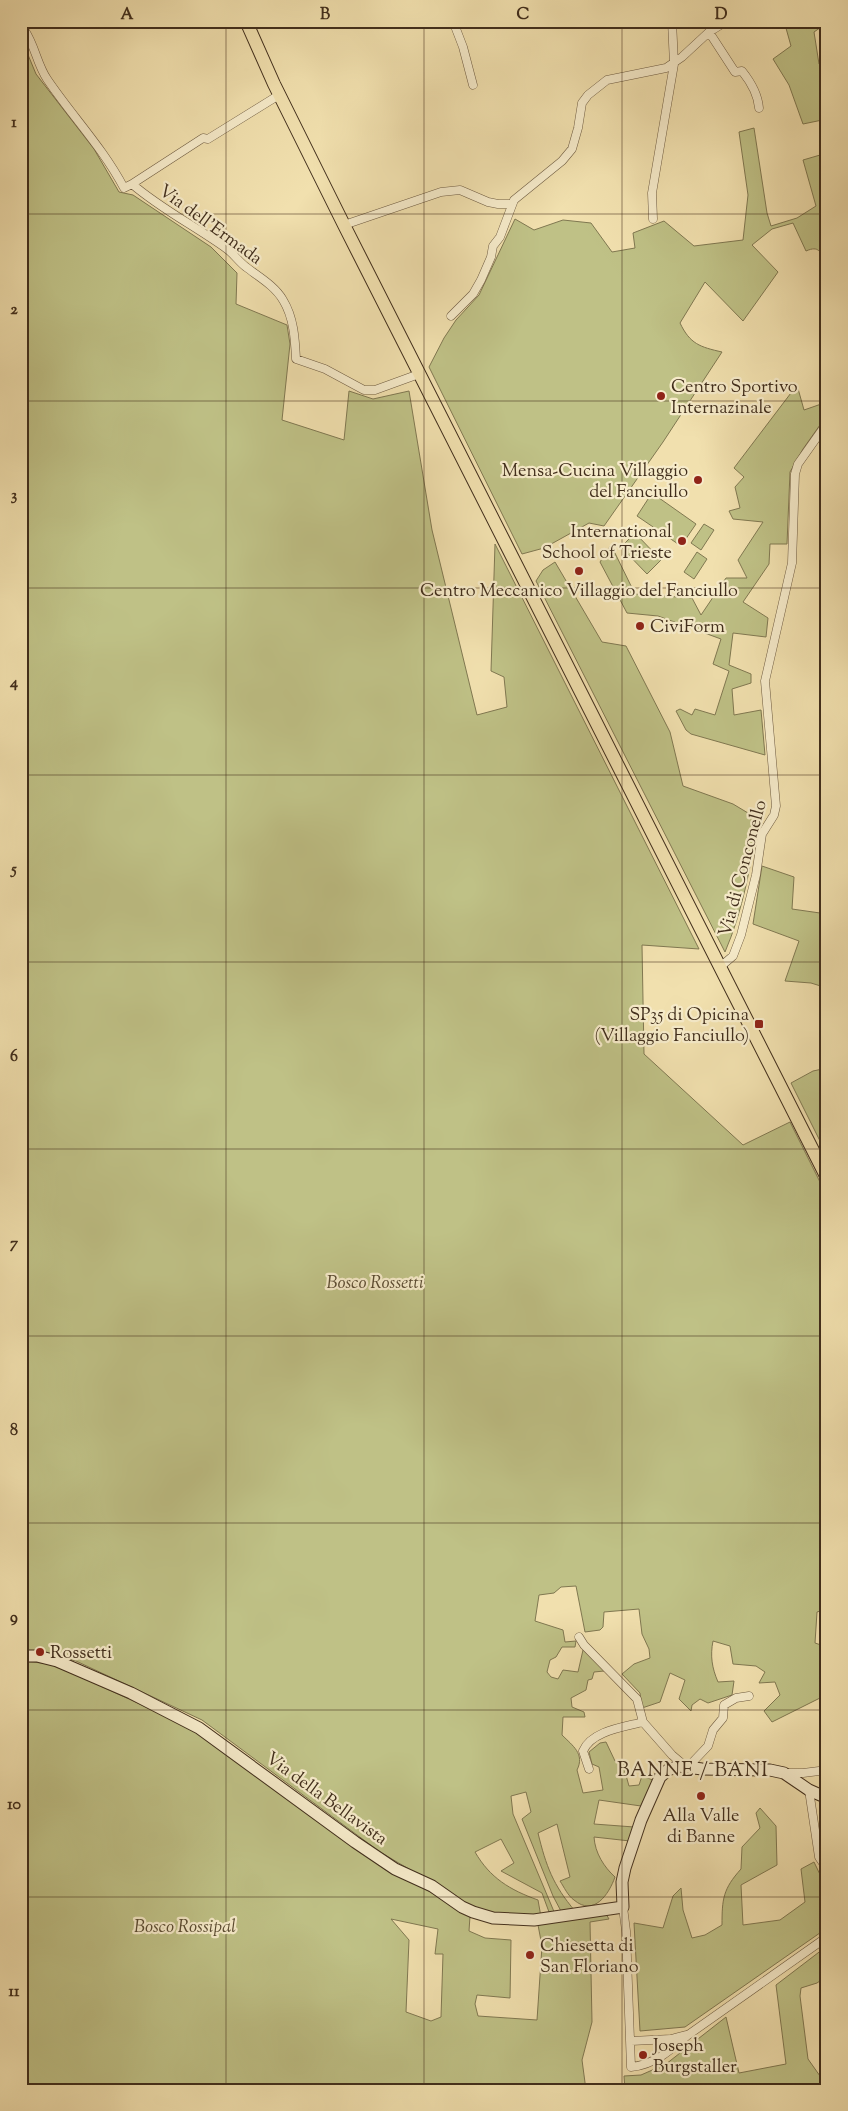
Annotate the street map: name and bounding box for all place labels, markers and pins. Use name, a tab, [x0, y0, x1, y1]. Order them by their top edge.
place label: Centro Sportivo Internazinale	[671, 375, 798, 422]
marker: Centro Sportivo Internazinale	[655, 390, 667, 402]
place label: Mensa-Cucina Villaggio del Fanciullo	[502, 459, 688, 506]
marker: Mensa-Cucina Villaggio del Fanciullo	[692, 474, 704, 486]
place label: International School of Trieste	[542, 520, 672, 567]
marker: International School of Trieste	[676, 535, 688, 547]
marker: Centro Meccanico Villaggio del Fanciullo	[573, 565, 585, 577]
place label: Centro Meccanico Villaggio del Fanciullo	[420, 579, 738, 605]
place label: CiviForm	[650, 615, 725, 641]
marker: CiviForm	[634, 620, 646, 632]
place label: SP35 di Opicina (Villaggio Fanciullo)	[594, 1003, 749, 1050]
marker: SP35 di Opicina (Villaggio Fanciullo)	[753, 1018, 765, 1030]
place label: Rossetti	[50, 1641, 112, 1667]
marker: Rossetti	[34, 1646, 46, 1658]
marker: Alla Valle di Banne	[695, 1790, 707, 1802]
place label: Alla Valle di Banne	[663, 1804, 739, 1851]
place label: Chiesetta di San Floriano	[540, 1934, 639, 1981]
marker: Chiesetta di San Floriano	[524, 1949, 536, 1961]
place label: Joseph Burgstaller	[652, 2034, 737, 2081]
marker: Joseph Burgstaller	[637, 2049, 649, 2061]

